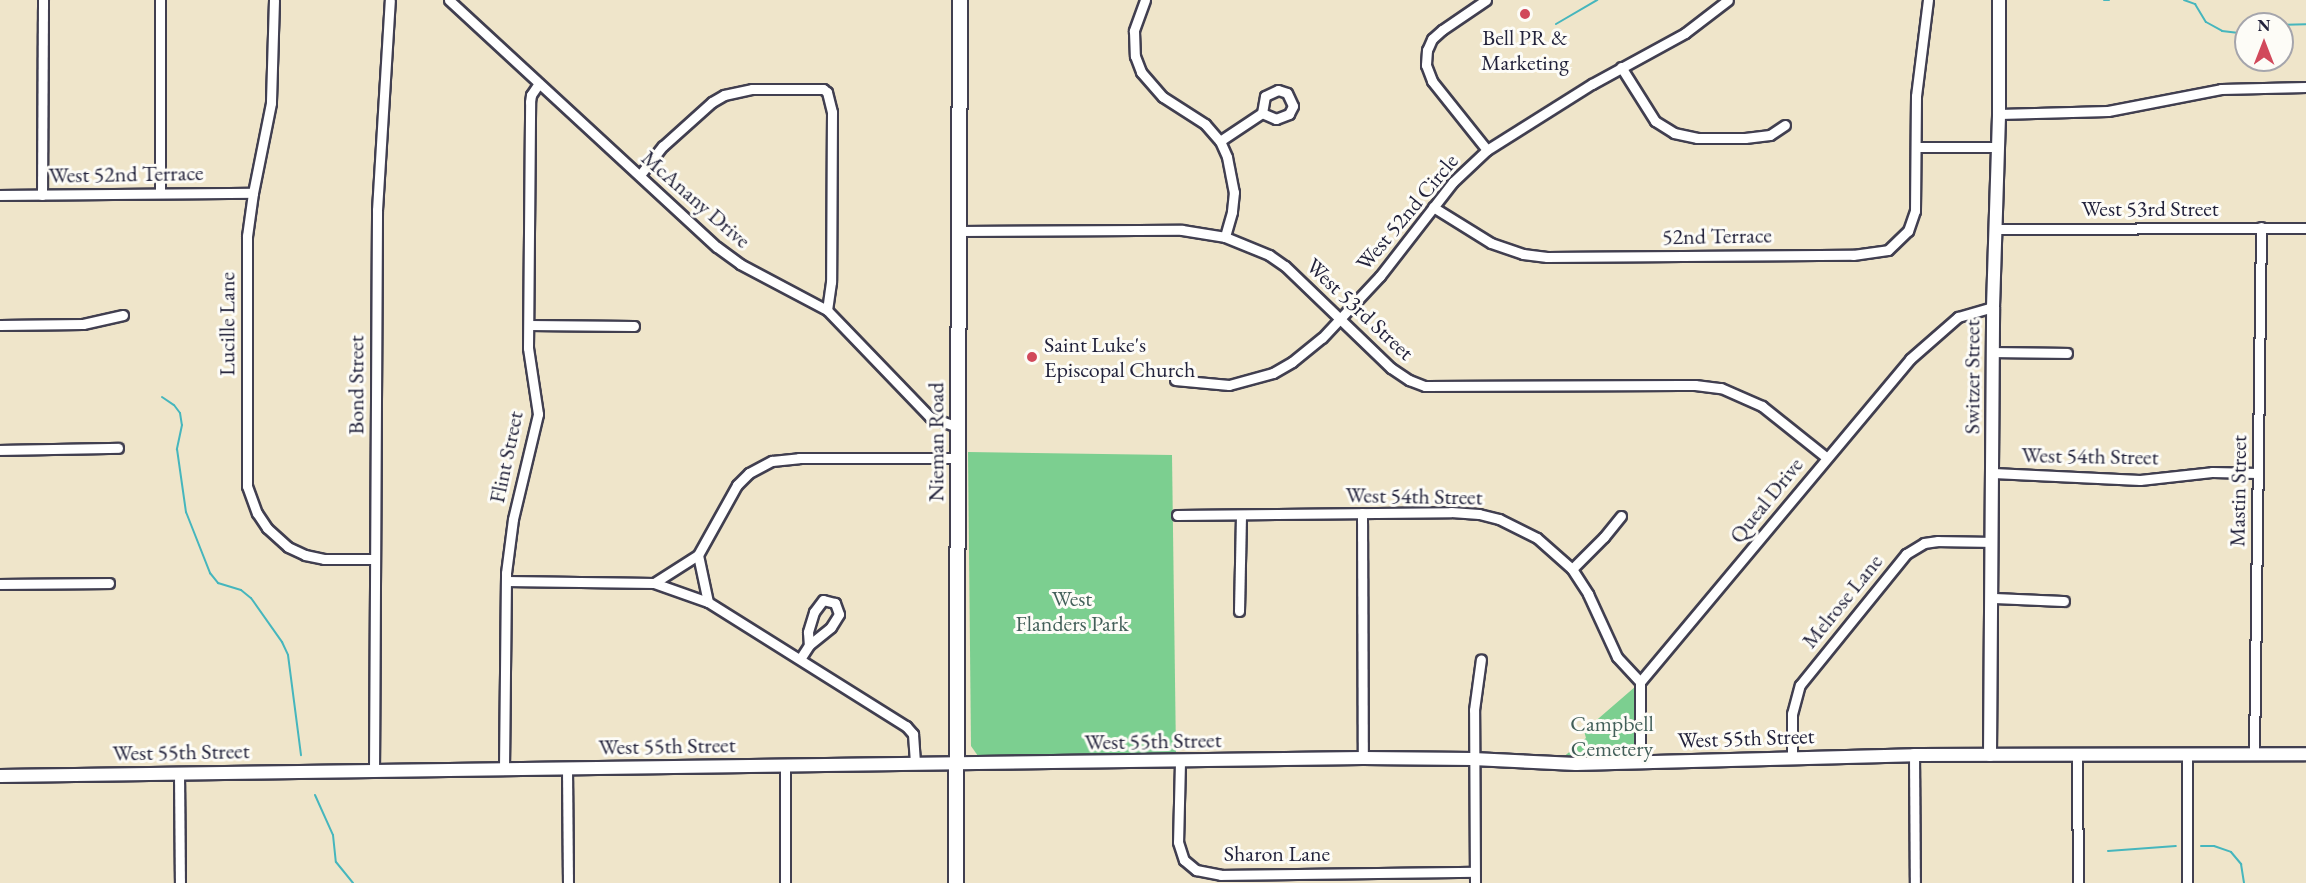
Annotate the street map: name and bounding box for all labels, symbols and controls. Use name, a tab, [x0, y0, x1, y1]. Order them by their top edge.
marker: Bell PR & Marketing	[1518, 7, 1532, 21]
north arrow	[2234, 12, 2294, 72]
text: N	[2258, 15, 2270, 36]
place label: Bell PR & Marketing	[1481, 24, 1569, 76]
street label: McAnany Drive	[636, 145, 756, 253]
street label: West 52nd Circle	[1350, 148, 1464, 276]
street label: West 52nd Terrace	[48, 159, 204, 189]
street label: West 53rd Street	[2081, 196, 2219, 222]
street label: 52nd Terrace	[1662, 222, 1772, 250]
street label: West 53rd Street	[1301, 253, 1419, 365]
street label: Lucille Lane	[214, 272, 240, 376]
street label: Switzer Street	[1959, 320, 1985, 434]
place label: Saint Luke's Episcopal Church	[1044, 331, 1195, 382]
street label: Bond Street	[343, 335, 369, 435]
marker: Saint Luke's Episcopal Church	[1025, 350, 1039, 364]
street label: Nieman Road	[923, 382, 949, 502]
street label: Flint Street	[483, 409, 529, 505]
street label: Mastin Street	[2224, 435, 2252, 547]
street label: West 54th Street	[2021, 442, 2159, 470]
street label: Queal Drive	[1724, 452, 1808, 548]
street label: West 54th Street	[1345, 482, 1483, 510]
street label: Melrose Lane	[1796, 549, 1888, 653]
park label: West Flanders Park	[1016, 585, 1128, 636]
park label: Campbell Cemetery	[1570, 710, 1654, 762]
street label: West 55th Street	[1677, 722, 1815, 754]
street label: West 55th Street	[1084, 727, 1222, 755]
street label: West 55th Street	[598, 732, 736, 760]
street label: West 55th Street	[112, 738, 250, 766]
street label: Sharon Lane	[1224, 841, 1330, 867]

